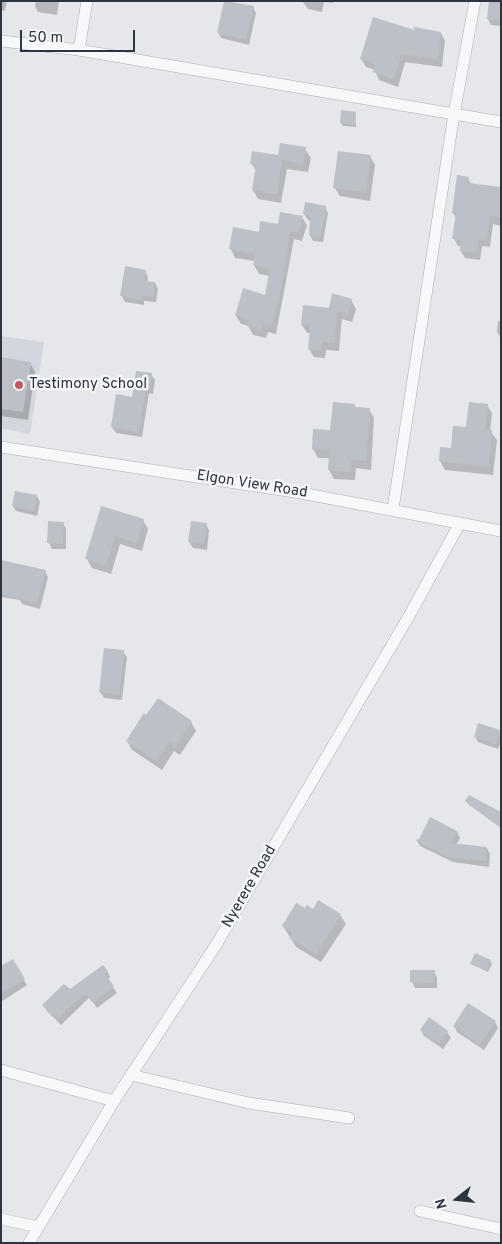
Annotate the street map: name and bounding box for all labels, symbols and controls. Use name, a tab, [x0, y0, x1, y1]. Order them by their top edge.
scale bar	[22, 20, 138, 52]
text: 50 m	[28, 29, 63, 48]
place label: Testimony School	[29, 376, 147, 394]
marker: Testimony School	[13, 379, 25, 391]
street label: Elgon View Road	[195, 467, 309, 503]
street label: Nyerere Road	[219, 843, 281, 931]
north arrow	[432, 1174, 482, 1224]
text: N	[433, 1196, 452, 1210]

